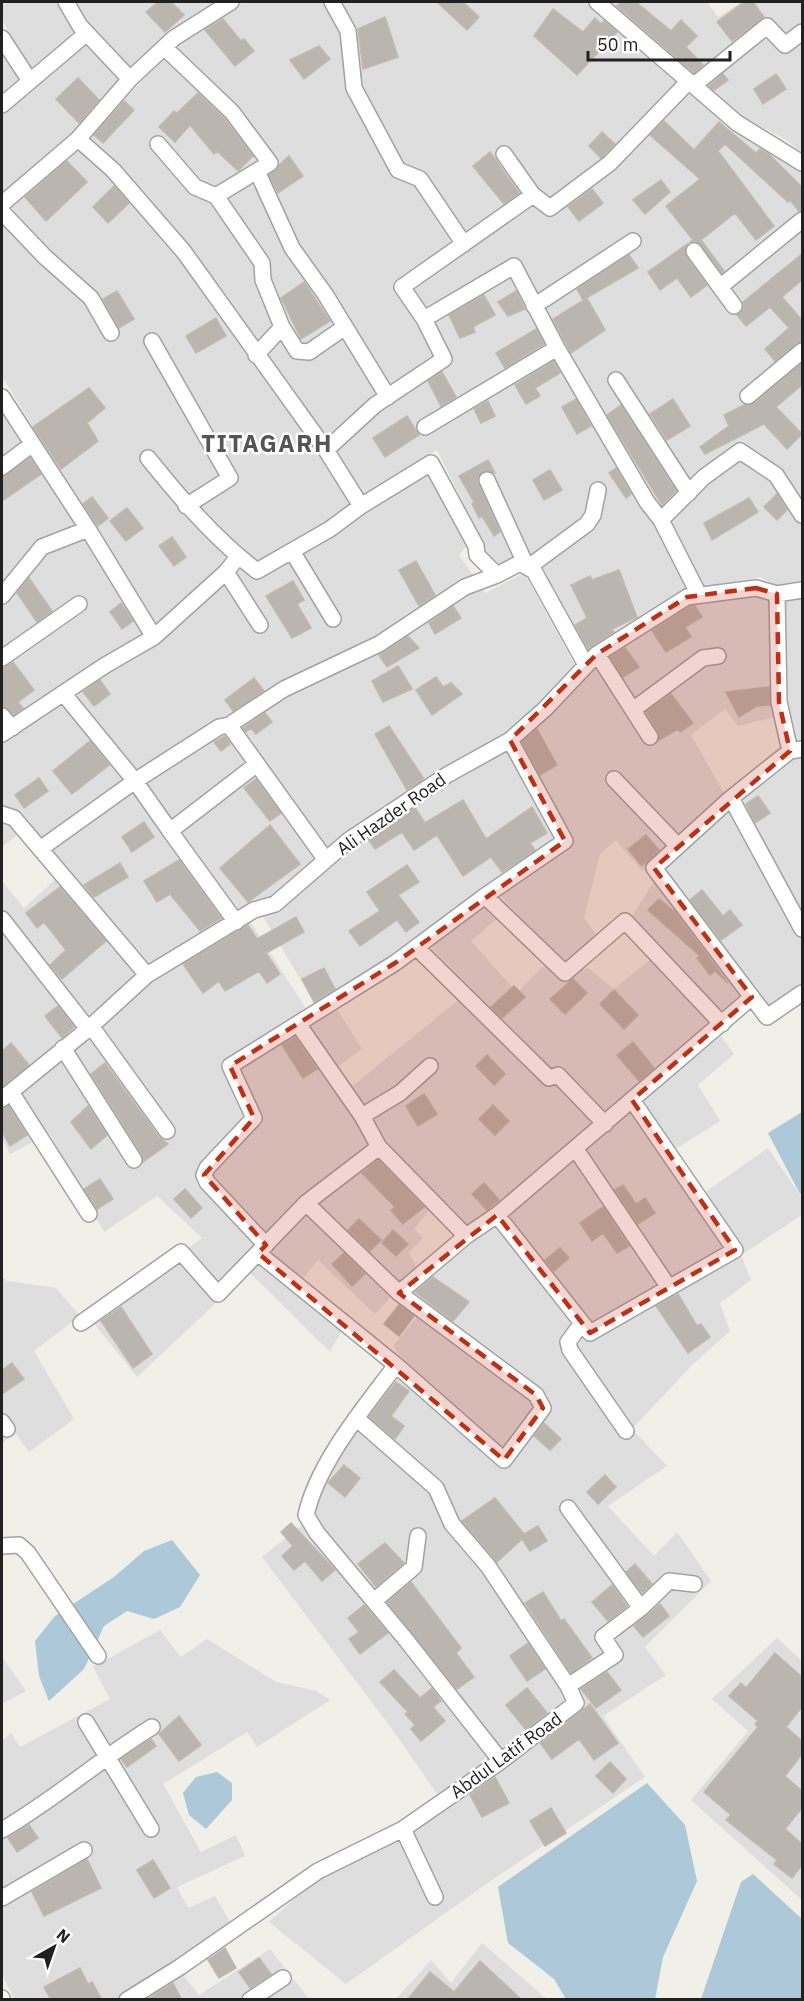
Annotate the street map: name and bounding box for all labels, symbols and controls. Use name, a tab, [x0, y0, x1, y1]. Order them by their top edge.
scale bar	[588, 24, 730, 62]
text: 50 m	[597, 33, 639, 56]
district label: TITAGARH	[201, 427, 333, 459]
street label: Ali Hazder Road	[332, 768, 450, 860]
street label: Abdul Latif Road	[446, 1707, 566, 1803]
north arrow	[24, 1917, 84, 1977]
text: N	[53, 1924, 75, 1947]

